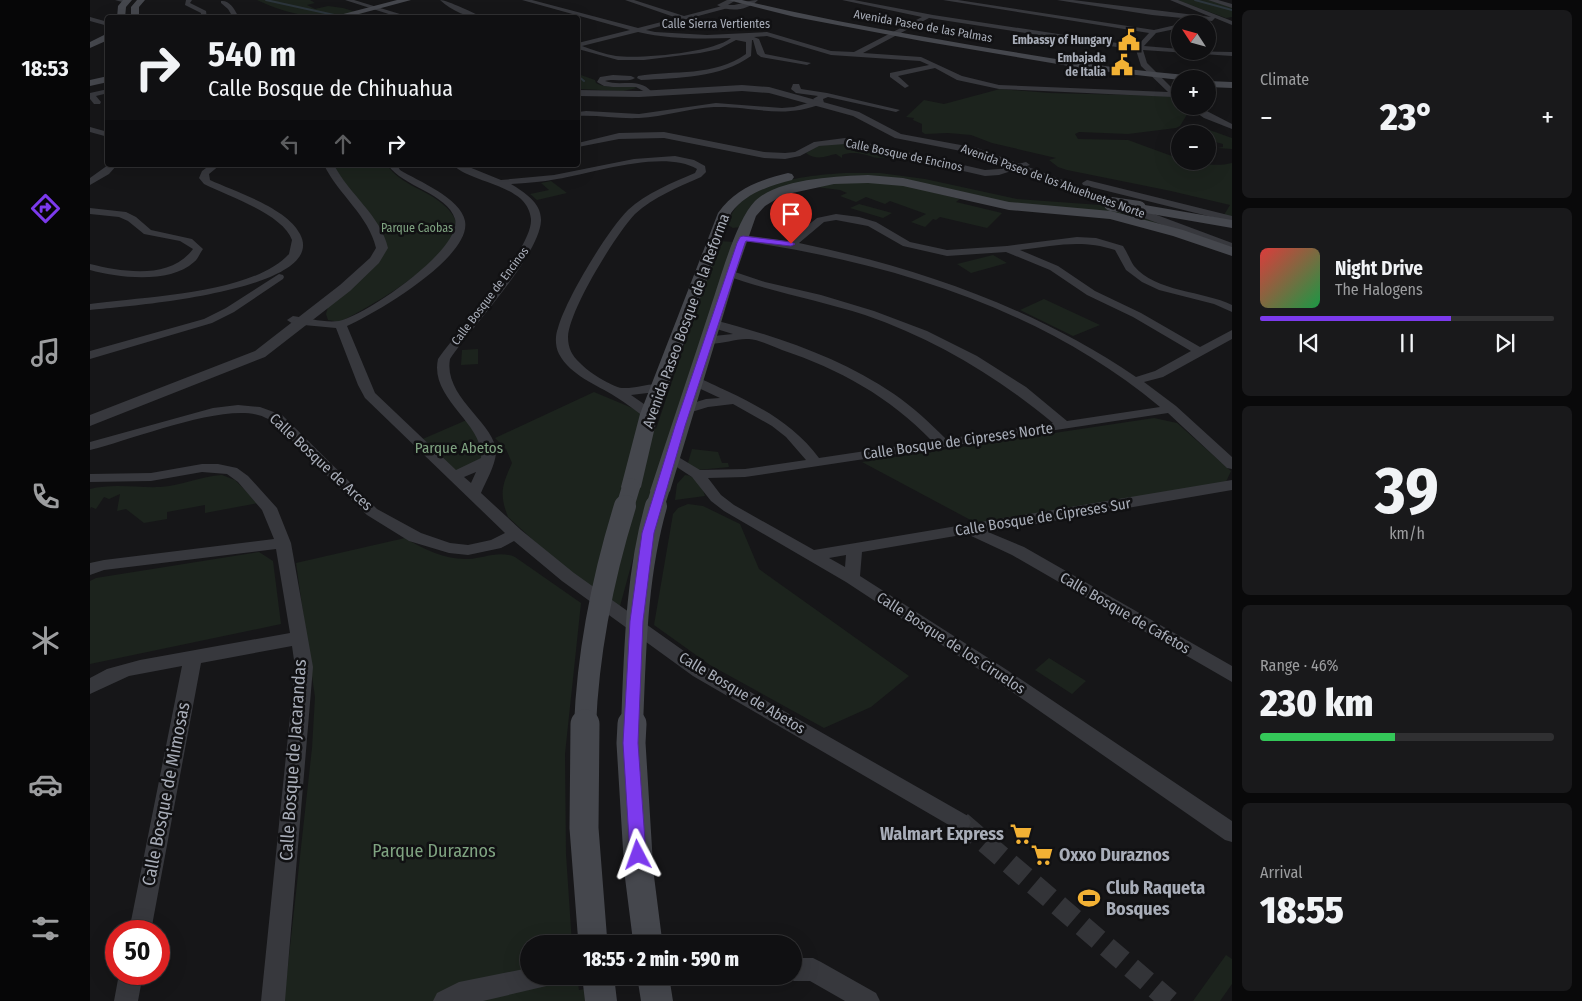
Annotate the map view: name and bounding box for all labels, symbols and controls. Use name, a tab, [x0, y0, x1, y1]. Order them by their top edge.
street label: Avenida Paseo de las Palmas	[853, 7, 993, 45]
north arrow	[1171, 15, 1216, 60]
map controls	[1171, 15, 1216, 170]
street label: Calle Sierra Vertientes	[662, 17, 770, 31]
public building icon: Embassy of Hungary	[1116, 27, 1142, 53]
text: 540 m	[208, 33, 296, 75]
place label: Embassy of Hungary	[1012, 33, 1112, 47]
icon: right	[125, 35, 190, 100]
place label: Embajada de Italia	[1057, 51, 1106, 79]
public building icon: Embajada de Italia	[1109, 52, 1135, 78]
text: 18:53	[21, 55, 69, 82]
button: +	[1171, 70, 1216, 115]
text: Climate	[1260, 70, 1309, 89]
text: Calle Bosque de Chihuahua	[208, 75, 453, 102]
text: 23°	[1380, 94, 1434, 140]
text: −	[1260, 101, 1273, 134]
text: +	[1541, 101, 1554, 134]
button: −	[1171, 125, 1216, 170]
icon: left	[276, 130, 304, 158]
icon: ahead	[329, 130, 357, 158]
icon: right	[382, 130, 410, 158]
street label: Calle Bosque de Encinos	[844, 136, 964, 174]
street label: Avenida Paseo de los Ahuehuetes Norte	[959, 141, 1147, 221]
icon: directions	[28, 191, 63, 226]
pin	[770, 193, 812, 244]
icon: arrive	[777, 200, 805, 228]
street label: Avenida Paseo Bosque de la Reforma	[639, 211, 733, 431]
park label: Parque Caobas	[381, 221, 453, 235]
street label: Calle Bosque de Encinos	[449, 244, 531, 348]
text: Night Drive	[1335, 257, 1423, 280]
text: The Halogens	[1335, 280, 1423, 299]
icon: previous	[1295, 329, 1323, 357]
icon: pause	[1393, 329, 1421, 357]
icon: next	[1491, 329, 1519, 357]
icon: music	[28, 335, 63, 370]
street label: Calle Bosque de Arces	[266, 410, 376, 514]
street label: Calle Bosque de Cipreses Norte	[862, 419, 1054, 463]
park label: Parque Abetos	[415, 439, 503, 457]
text: 39	[1375, 452, 1439, 530]
icon: phone	[28, 479, 63, 514]
street label: Calle Bosque de Cipreses Sur	[954, 494, 1133, 540]
text: km/h	[1389, 524, 1425, 543]
street label: Calle Bosque de Cafetos	[1057, 568, 1193, 658]
street label: Calle Bosque de los Ciruelos	[873, 588, 1029, 698]
icon: climate	[28, 623, 63, 658]
street label: Calle Bosque de Abetos	[676, 648, 808, 738]
text: Range · 46%	[1260, 656, 1339, 675]
street label: Calle Bosque de Jacarandas	[275, 658, 311, 862]
text: 230 km	[1260, 680, 1374, 726]
street label: Calle Bosque de Mimosas	[137, 700, 195, 888]
icon: car	[28, 767, 63, 802]
supermarket icon: Walmart Express	[1008, 821, 1034, 847]
place label: Walmart Express	[880, 823, 1004, 845]
position arrow	[611, 828, 663, 880]
park label: Parque Duraznos	[372, 840, 496, 862]
supermarket icon: Oxxo Duraznos	[1029, 842, 1055, 868]
place label: Oxxo Duraznos	[1059, 844, 1170, 866]
text: Arrival	[1260, 863, 1302, 882]
place label: Club Raqueta Bosques	[1106, 877, 1205, 920]
sports icon: Club Raqueta Bosques	[1076, 885, 1102, 911]
text: 18:55	[1260, 887, 1344, 933]
icon: filters	[28, 911, 63, 946]
speed limit sign: 50	[105, 920, 170, 985]
text: 18:55 · 2 min · 590 m	[583, 948, 739, 971]

